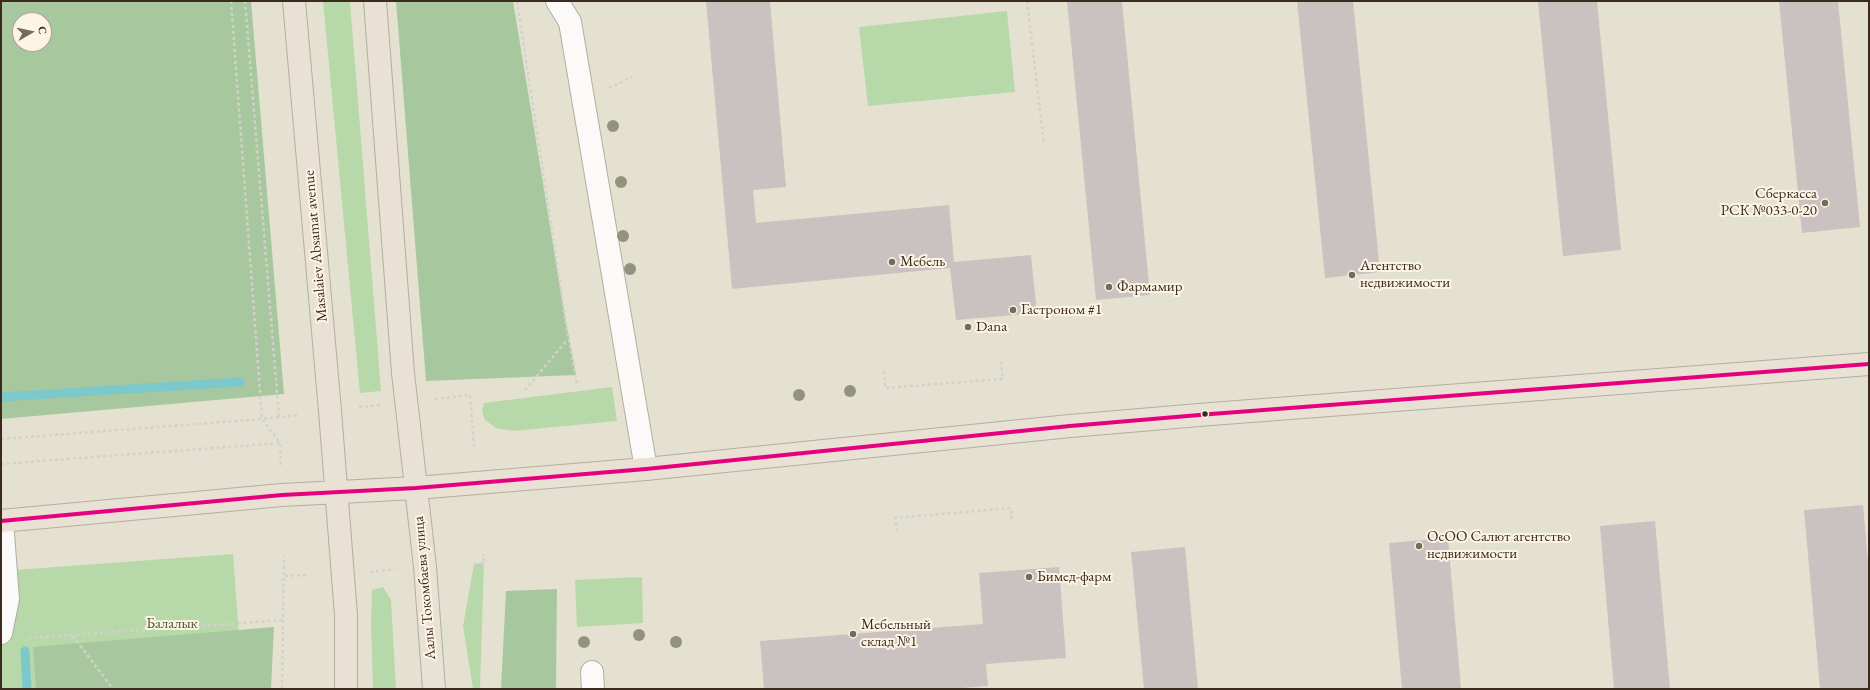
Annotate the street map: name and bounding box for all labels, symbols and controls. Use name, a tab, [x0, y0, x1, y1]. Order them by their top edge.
north arrow	[12, 12, 52, 52]
text: С	[35, 25, 50, 35]
street label: Masalaiev Absamat avenue	[300, 169, 332, 323]
place label: Сберкасса РСК №033-0-20	[1721, 185, 1817, 220]
marker: Сберкасса РСК №033-0-20	[1820, 198, 1830, 208]
place label: Мебель	[900, 253, 945, 271]
marker: Мебель	[887, 257, 897, 267]
place label: Агентство недвижимости	[1360, 257, 1450, 292]
marker: Агентство недвижимости	[1347, 270, 1357, 280]
place label: Фармамир	[1117, 278, 1183, 296]
marker: Фармамир	[1104, 282, 1114, 292]
place label: Гастроном #1	[1021, 301, 1102, 319]
marker: Гастроном #1	[1008, 305, 1018, 315]
place label: Dana	[976, 318, 1007, 336]
marker: Dana	[963, 322, 973, 332]
unlabelled marker	[1200, 409, 1210, 419]
street label: Аалы Токомбаева улица	[410, 515, 440, 661]
place label: ОсОО Салют агентство недвижимости	[1427, 528, 1570, 563]
marker: ОсОО Салют агентство недвижимости	[1414, 541, 1424, 551]
place label: Бимед-фарм	[1037, 568, 1111, 586]
marker: Бимед-фарм	[1024, 572, 1034, 582]
park label: Балалык	[146, 615, 198, 633]
place label: Мебельный склад №1	[861, 616, 931, 651]
marker: Мебельный склад №1	[848, 629, 858, 639]

